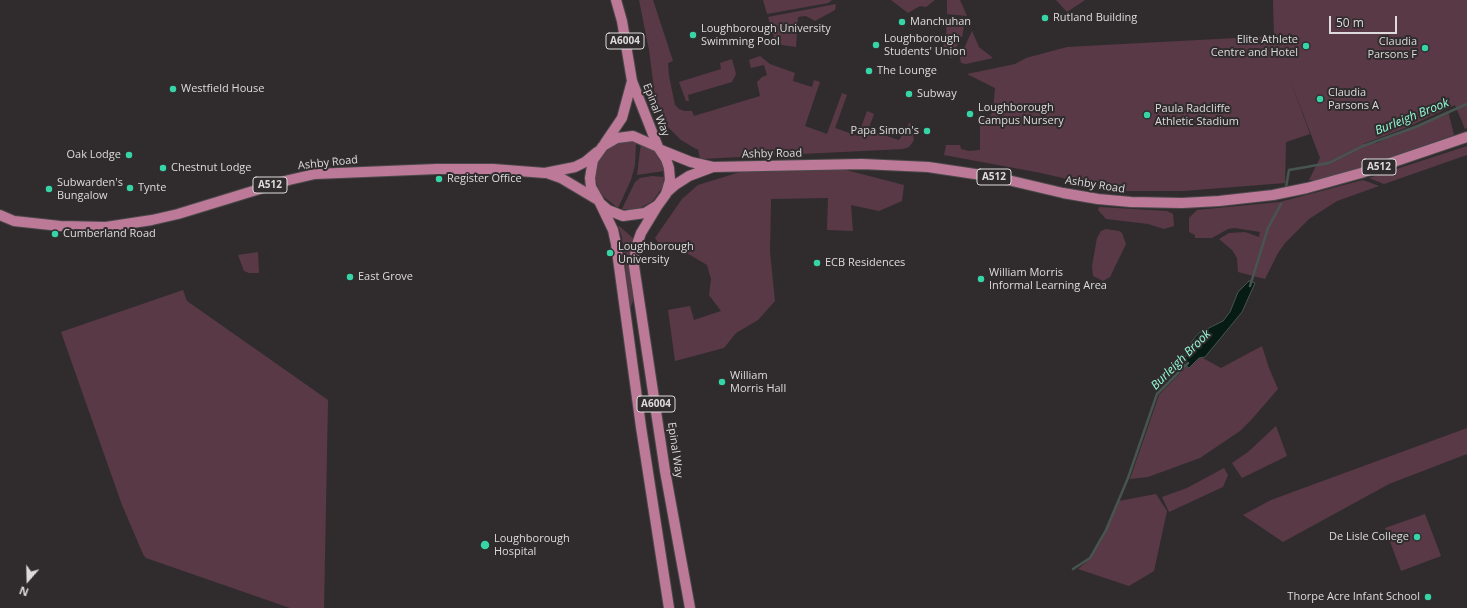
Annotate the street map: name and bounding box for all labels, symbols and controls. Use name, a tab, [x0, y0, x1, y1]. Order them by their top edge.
scale bar	[1331, 8, 1399, 34]
place label: Rutland Building	[1053, 11, 1137, 25]
marker: Rutland Building	[1040, 13, 1050, 23]
text: 50 m	[1336, 14, 1364, 31]
place label: Manchuhan	[910, 15, 971, 29]
marker: Manchuhan	[897, 17, 907, 27]
place label: Loughborough University Swimming Pool	[701, 22, 831, 48]
marker: Loughborough University Swimming Pool	[688, 30, 698, 40]
place label: Loughborough Students' Union	[884, 32, 966, 58]
road number: A6004	[606, 33, 644, 49]
place label: Elite Athlete Centre and Hotel	[1211, 33, 1298, 59]
place label: Claudia Parsons F	[1367, 35, 1417, 61]
marker: Loughborough Students' Union	[871, 40, 881, 50]
marker: Elite Athlete Centre and Hotel	[1301, 41, 1311, 51]
marker: Claudia Parsons F	[1420, 43, 1430, 53]
place label: The Lounge	[877, 64, 937, 78]
marker: The Lounge	[864, 66, 874, 76]
place label: Westfield House	[181, 82, 264, 96]
street label: Epinal Way	[640, 82, 672, 138]
marker: Westfield House	[168, 84, 178, 94]
place label: Claudia Parsons A	[1328, 86, 1379, 112]
place label: Subway	[917, 87, 957, 101]
marker: Subway	[904, 89, 914, 99]
marker: Claudia Parsons A	[1315, 94, 1325, 104]
water label: Burleigh Brook	[1373, 96, 1451, 138]
place label: Loughborough Campus Nursery	[978, 101, 1064, 127]
place label: Paula Radcliffe Athletic Stadium	[1155, 102, 1239, 128]
marker: Loughborough Campus Nursery	[965, 109, 975, 119]
marker: Paula Radcliffe Athletic Stadium	[1142, 110, 1152, 120]
place label: Papa Simon's	[851, 124, 919, 138]
marker: Papa Simon's	[922, 126, 932, 136]
street label: Ashby Road	[742, 147, 802, 161]
place label: Oak Lodge	[66, 148, 121, 162]
marker: Oak Lodge	[124, 150, 134, 160]
street label: Ashby Road	[297, 153, 359, 173]
road number: A512	[1362, 159, 1396, 175]
place label: Chestnut Lodge	[171, 161, 252, 175]
marker: Chestnut Lodge	[158, 163, 168, 173]
road number: A512	[977, 169, 1011, 185]
place label: Register Office	[447, 172, 522, 186]
marker: Register Office	[434, 174, 444, 184]
street label: Ashby Road	[1064, 174, 1126, 196]
place label: Subwarden's Bungalow	[57, 176, 123, 202]
road number: A512	[253, 177, 287, 193]
place label: Tynte	[138, 181, 166, 195]
marker: Tynte	[125, 183, 135, 193]
marker: Subwarden's Bungalow	[44, 184, 54, 194]
place label: Cumberland Road	[63, 227, 156, 241]
marker: Cumberland Road	[50, 229, 60, 239]
place label: Loughborough University	[618, 240, 694, 266]
marker: Loughborough University	[605, 248, 615, 258]
place label: ECB Residences	[825, 256, 905, 270]
marker: ECB Residences	[812, 258, 822, 268]
place label: William Morris Informal Learning Area	[989, 266, 1107, 292]
place label: East Grove	[358, 270, 413, 284]
marker: East Grove	[345, 272, 355, 282]
marker: William Morris Informal Learning Area	[976, 274, 986, 284]
water label: Burleigh Brook	[1148, 327, 1214, 393]
place label: William Morris Hall	[730, 369, 786, 395]
marker: William Morris Hall	[717, 377, 727, 387]
road number: A6004	[637, 396, 675, 412]
street label: Epinal Way	[665, 421, 685, 479]
place label: De Lisle College	[1329, 530, 1409, 544]
place label: Loughborough Hospital	[494, 532, 570, 558]
marker: De Lisle College	[1412, 532, 1422, 542]
marker: Loughborough Hospital	[479, 539, 491, 551]
north arrow	[8, 560, 48, 600]
text: N	[17, 583, 31, 600]
place label: Thorpe Acre Infant School	[1287, 590, 1420, 604]
marker: Thorpe Acre Infant School	[1423, 592, 1433, 602]

